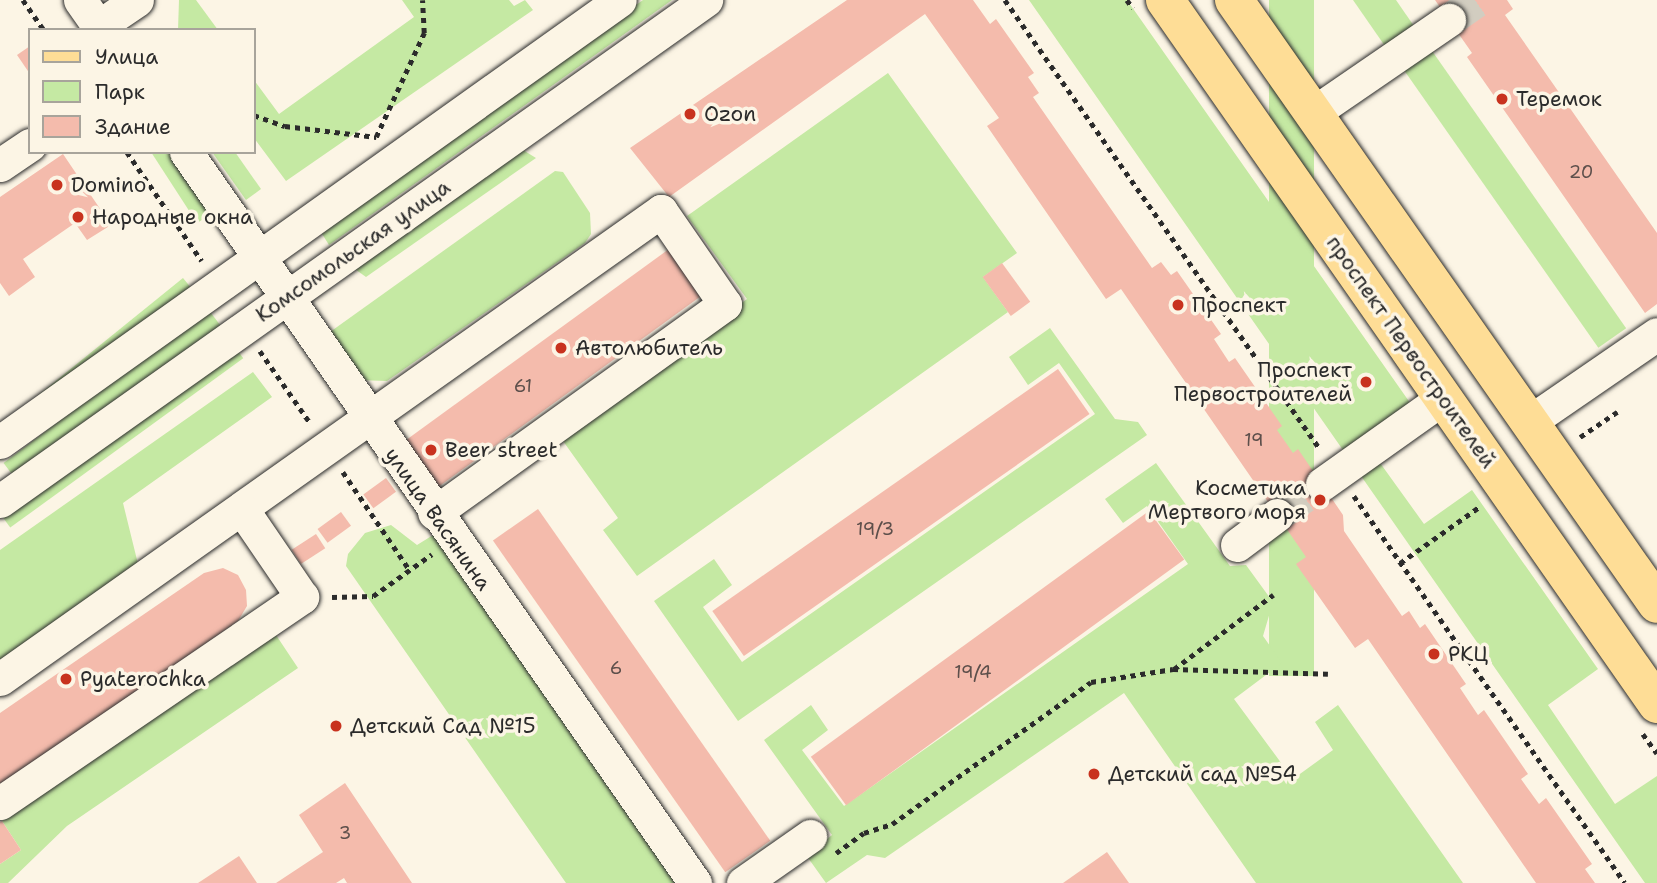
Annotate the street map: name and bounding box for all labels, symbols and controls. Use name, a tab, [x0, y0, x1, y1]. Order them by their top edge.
legend	[28, 28, 256, 154]
text: Улица	[95, 43, 158, 71]
text: Парк	[95, 78, 145, 106]
place label: Теремок	[1516, 86, 1602, 112]
marker: Теремок	[1494, 91, 1510, 107]
place label: Ozon	[704, 101, 756, 127]
marker: Ozon	[682, 106, 698, 122]
text: Здание	[95, 113, 171, 141]
house number: 20	[1569, 161, 1593, 183]
place label: Domino	[71, 172, 146, 198]
street label: Комсомольская улица	[251, 174, 455, 328]
marker: Domino	[49, 177, 65, 193]
place label: Народные окна	[92, 204, 253, 230]
marker: Народные окна	[70, 209, 86, 225]
street label: проспект Первостроителей	[1321, 231, 1501, 473]
place label: Проспект	[1192, 292, 1286, 318]
marker: Проспект	[1170, 297, 1186, 313]
place label: Автолюбитель	[575, 335, 723, 361]
marker: Автолюбитель	[553, 340, 569, 356]
place label: Проспект Первостроителей	[1174, 357, 1352, 407]
marker: Проспект Первостроителей	[1358, 374, 1374, 390]
house number: 61	[514, 375, 532, 397]
house number: 19	[1244, 429, 1264, 451]
place label: Beer street	[445, 437, 558, 463]
marker: Beer street	[423, 442, 439, 458]
street label: улица Васянина	[379, 443, 497, 595]
place label: Косметика Мертвого моря	[1148, 475, 1306, 525]
marker: Косметика Мертвого моря	[1312, 492, 1328, 508]
house number: 19/3	[856, 518, 894, 540]
place label: РКЦ	[1448, 641, 1488, 667]
marker: РКЦ	[1426, 646, 1442, 662]
house number: 6	[610, 657, 622, 679]
house number: 19/4	[954, 661, 992, 683]
place label: Pyaterochka	[80, 666, 206, 692]
marker: Pyaterochka	[58, 671, 74, 687]
place label: Детский Сад №15	[350, 713, 536, 739]
marker: Детский Сад №15	[328, 718, 344, 734]
place label: Детский сад №54	[1108, 761, 1297, 787]
marker: Детский сад №54	[1086, 766, 1102, 782]
house number: 3	[339, 822, 351, 844]

